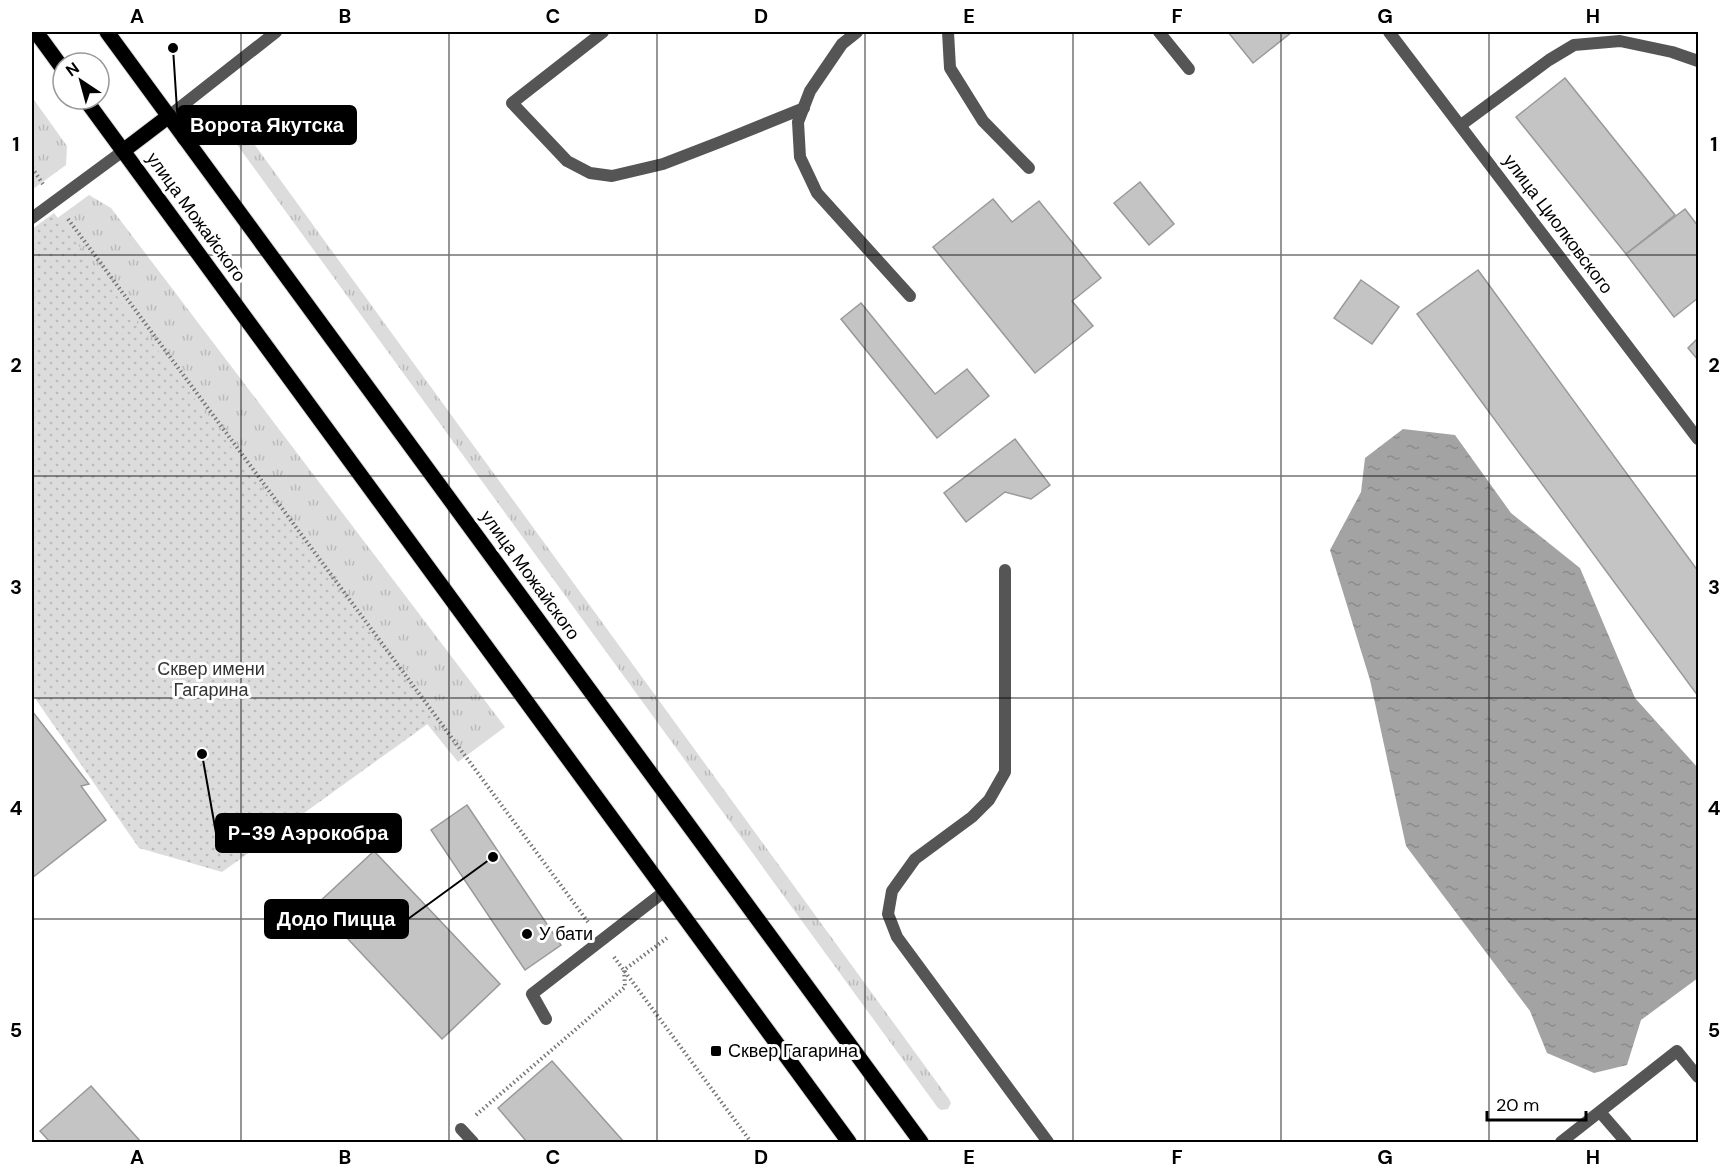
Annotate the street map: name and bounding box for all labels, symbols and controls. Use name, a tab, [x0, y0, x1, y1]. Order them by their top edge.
text: A	[130, 3, 144, 29]
text: B	[339, 3, 351, 29]
text: C	[546, 3, 560, 29]
text: D	[754, 3, 768, 29]
text: E	[963, 3, 975, 29]
text: F	[1171, 3, 1183, 29]
text: G	[1377, 3, 1393, 29]
text: H	[1586, 3, 1600, 29]
north arrow	[51, 51, 111, 111]
text: N	[62, 57, 83, 81]
callout: Ворота Якутска	[178, 106, 356, 144]
text: Ворота Якутска	[190, 112, 345, 138]
text: 1	[12, 131, 20, 157]
text: 1	[1710, 131, 1718, 157]
street label: улица Можайского	[141, 147, 251, 287]
street label: улица Циолковского	[1498, 149, 1618, 299]
text: 2	[10, 352, 22, 378]
text: 2	[1708, 352, 1720, 378]
street label: улица Можайского	[475, 505, 585, 645]
text: 3	[10, 574, 22, 600]
text: 3	[1708, 574, 1720, 600]
park label: Сквер имени Гагарина	[157, 657, 265, 702]
text: 4	[10, 795, 23, 821]
text: 4	[1708, 795, 1721, 821]
callout: P-39 Аэрокобра	[216, 814, 401, 852]
text: P-39 Аэрокобра	[228, 820, 389, 846]
callout: Додо Пицца	[265, 900, 408, 938]
text: Додо Пицца	[277, 906, 396, 932]
place label: У бати	[539, 922, 593, 946]
marker: У бати	[520, 927, 534, 941]
text: 5	[10, 1017, 22, 1043]
text: 5	[1708, 1017, 1720, 1043]
place label: Сквер Гагарина	[728, 1039, 859, 1063]
marker: Сквер Гагарина	[709, 1044, 723, 1058]
scale bar	[1487, 1084, 1586, 1122]
text: 20 m	[1496, 1093, 1539, 1117]
text: A	[130, 1144, 144, 1170]
text: B	[339, 1144, 351, 1170]
text: C	[546, 1144, 560, 1170]
text: D	[754, 1144, 768, 1170]
text: E	[963, 1144, 975, 1170]
text: F	[1171, 1144, 1183, 1170]
text: G	[1377, 1144, 1393, 1170]
text: H	[1586, 1144, 1600, 1170]

